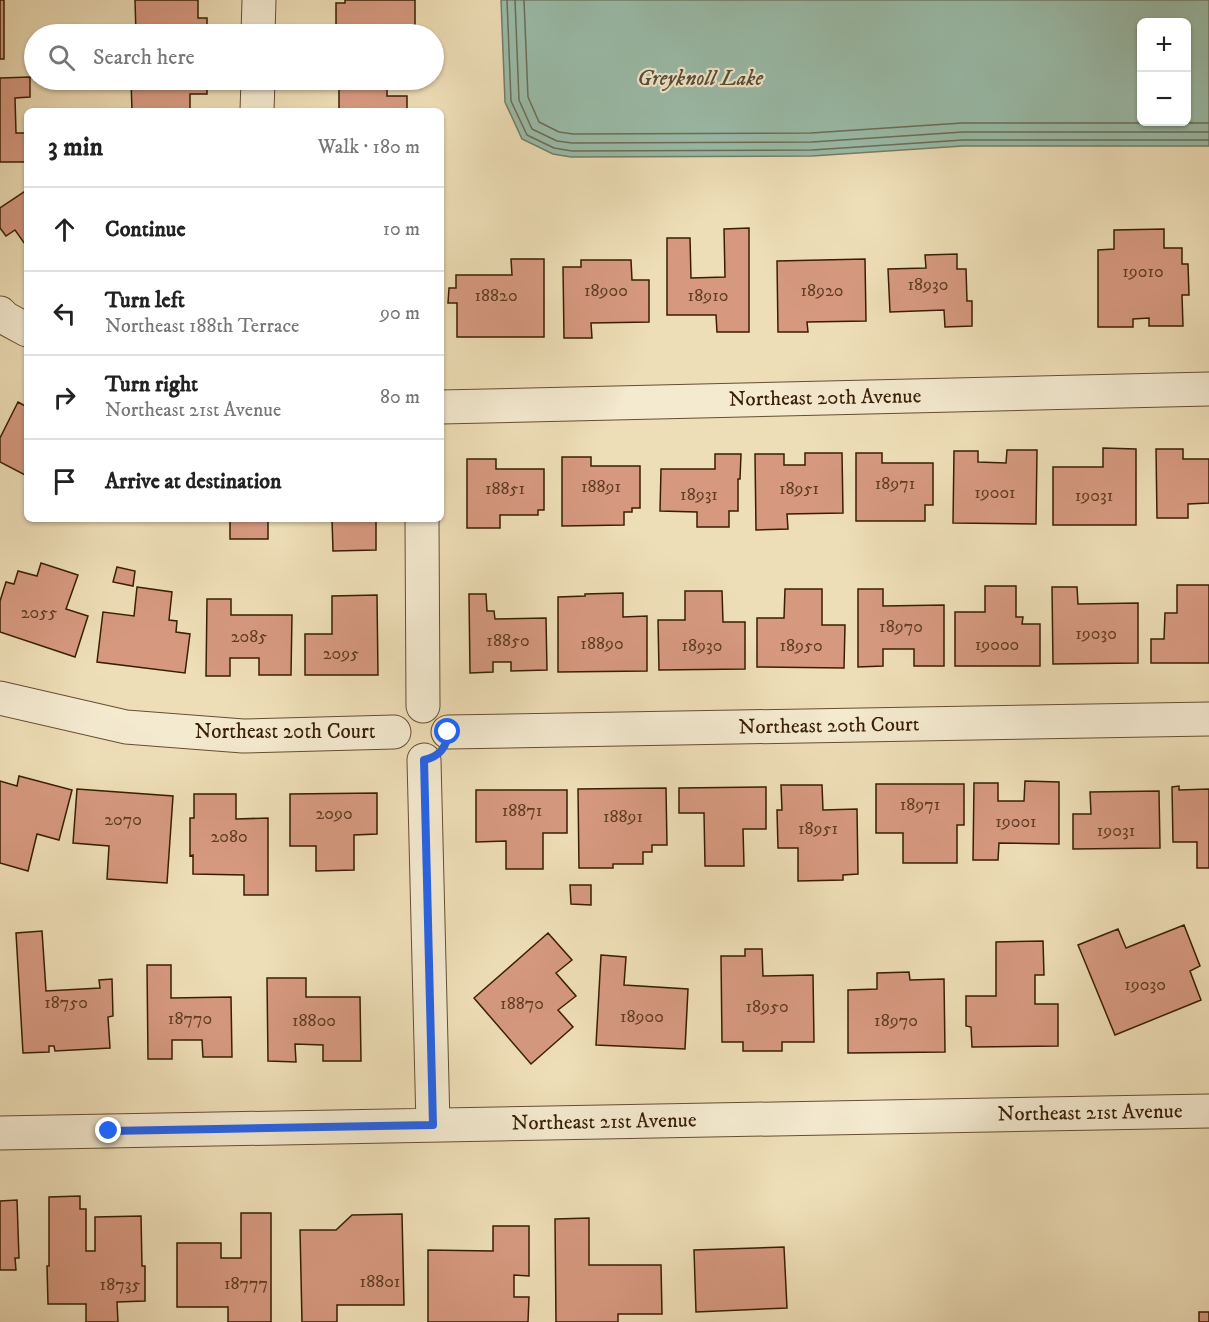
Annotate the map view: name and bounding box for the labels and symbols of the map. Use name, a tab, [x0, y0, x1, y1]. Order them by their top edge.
water label: Greyknoll Lake	[637, 65, 763, 92]
house number: 19010	[1122, 261, 1164, 283]
house number: 18930	[907, 274, 949, 296]
house number: 18900	[584, 280, 628, 302]
house number: 18920	[800, 280, 844, 302]
house number: 18820	[474, 285, 518, 307]
house number: 18910	[688, 285, 728, 307]
street label: Northeast 20th Avenue	[728, 383, 922, 413]
house number: 18971	[875, 473, 915, 495]
house number: 18891	[581, 476, 621, 498]
house number: 18851	[485, 478, 525, 500]
house number: 18951	[779, 478, 819, 500]
house number: 19001	[974, 482, 1016, 504]
house number: 18931	[680, 484, 718, 506]
house number: 19031	[1075, 485, 1113, 507]
house number: 2055	[21, 602, 57, 624]
house number: 18970	[879, 616, 923, 638]
house number: 19030	[1075, 623, 1117, 645]
house number: 2085	[231, 626, 267, 648]
house number: 18850	[486, 630, 530, 652]
house number: 18890	[580, 633, 624, 655]
house number: 19000	[975, 634, 1019, 656]
house number: 18930	[681, 635, 723, 657]
house number: 18950	[779, 635, 823, 657]
house number: 2095	[323, 643, 359, 665]
street label: Northeast 20th Court	[738, 711, 920, 741]
route start	[434, 718, 460, 744]
street label: Northeast 20th Court	[194, 719, 376, 745]
house number: 18971	[900, 794, 940, 816]
house number: 18871	[502, 800, 542, 822]
house number: 2090	[315, 803, 353, 825]
house number: 18891	[603, 806, 643, 828]
house number: 2070	[104, 809, 142, 831]
house number: 19001	[995, 811, 1037, 833]
house number: 18951	[798, 818, 838, 840]
house number: 19031	[1097, 820, 1135, 842]
house number: 2080	[210, 826, 248, 848]
house number: 19030	[1124, 974, 1166, 996]
house number: 18750	[44, 992, 88, 1014]
house number: 18870	[500, 993, 544, 1015]
house number: 18950	[745, 996, 789, 1018]
house number: 18900	[620, 1006, 664, 1028]
house number: 18770	[168, 1008, 212, 1030]
house number: 18800	[292, 1010, 336, 1032]
house number: 18970	[874, 1010, 918, 1032]
street label: Northeast 21st Avenue	[997, 1098, 1183, 1128]
street label: Northeast 21st Avenue	[511, 1107, 697, 1137]
route end	[95, 1117, 121, 1143]
house number: 18801	[360, 1271, 400, 1293]
house number: 18777	[224, 1273, 268, 1295]
house number: 18735	[100, 1274, 140, 1296]

